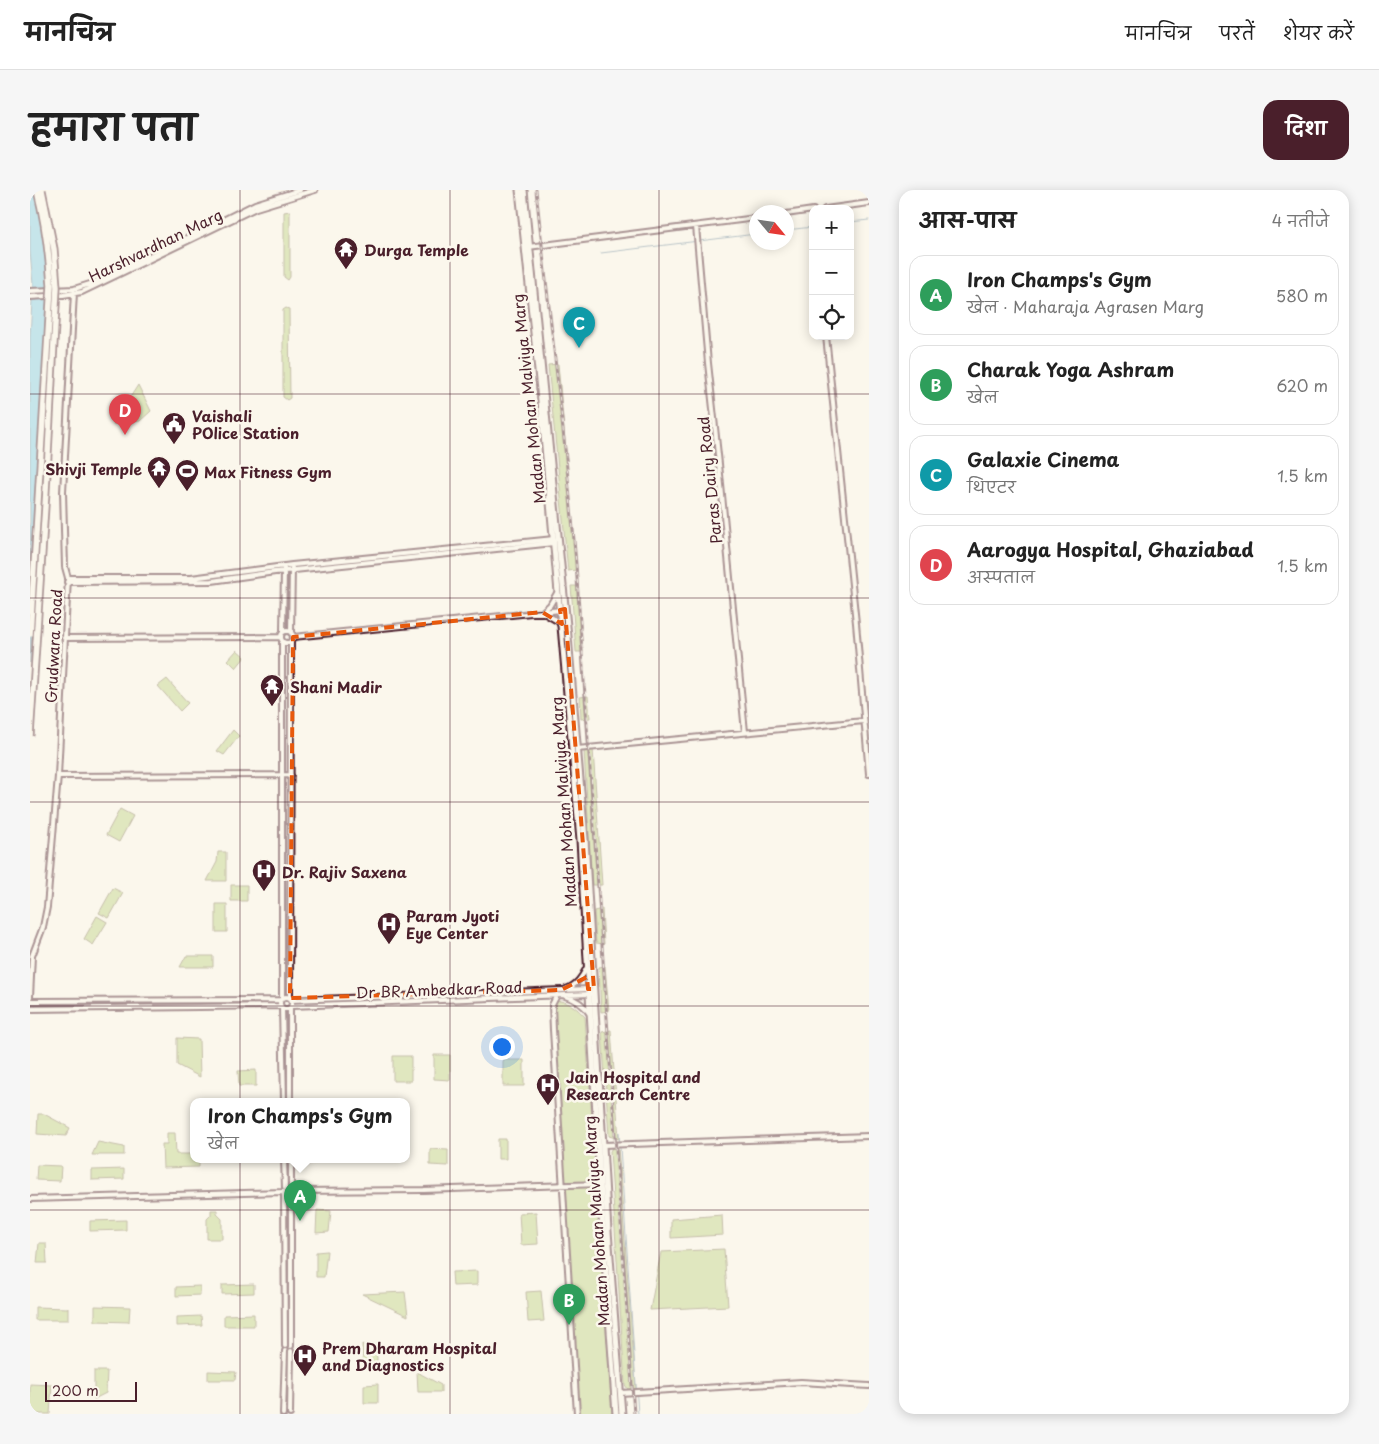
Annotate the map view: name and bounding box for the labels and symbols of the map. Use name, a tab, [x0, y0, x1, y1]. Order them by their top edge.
street label: Harshvardhan Marg	[84, 203, 226, 287]
north arrow	[749, 205, 794, 250]
temple icon: Durga Temple	[333, 236, 359, 270]
place label: Durga Temple	[364, 238, 469, 261]
street label: Madan Mohan Malviya Marg	[506, 293, 550, 505]
pin: C	[563, 307, 595, 348]
pin: D	[109, 394, 141, 435]
place label: Vaishali POlice Station	[192, 404, 299, 444]
public building icon: Vaishali POlice Station	[161, 411, 187, 445]
street label: Paras Dairy Road	[691, 415, 727, 545]
temple icon: Shivji Temple	[146, 455, 172, 489]
place label: Shivji Temple	[45, 457, 143, 480]
sports icon: Max Fitness Gym	[174, 458, 200, 492]
place label: Max Fitness Gym	[204, 460, 332, 483]
street label: Grudwara Road	[39, 588, 67, 704]
temple icon: Shani Madir	[259, 673, 285, 707]
place label: Shani Madir	[290, 675, 382, 698]
street label: Madan Mohan Malviya Marg	[544, 696, 582, 908]
hospital icon: Dr. Rajiv Saxena	[251, 858, 277, 892]
place label: Dr. Rajiv Saxena	[282, 860, 407, 883]
place label: Param Jyoti Eye Center	[406, 904, 500, 944]
hospital icon: Param Jyoti Eye Center	[376, 911, 402, 945]
street label: Dr BR Ambedkar Road	[355, 975, 523, 1003]
your location	[489, 1034, 515, 1060]
place label: Jain Hospital and Research Centre	[566, 1065, 701, 1105]
hospital icon: Jain Hospital and Research Centre	[535, 1072, 561, 1106]
street label: Madan Mohan Malviya Marg	[577, 1115, 615, 1327]
pin: A	[284, 1180, 316, 1221]
pin: B	[553, 1284, 585, 1325]
place label: Prem Dharam Hospital and Diagnostics	[322, 1336, 497, 1376]
hospital icon: Prem Dharam Hospital and Diagnostics	[292, 1343, 318, 1377]
scale bar	[45, 1379, 138, 1402]

